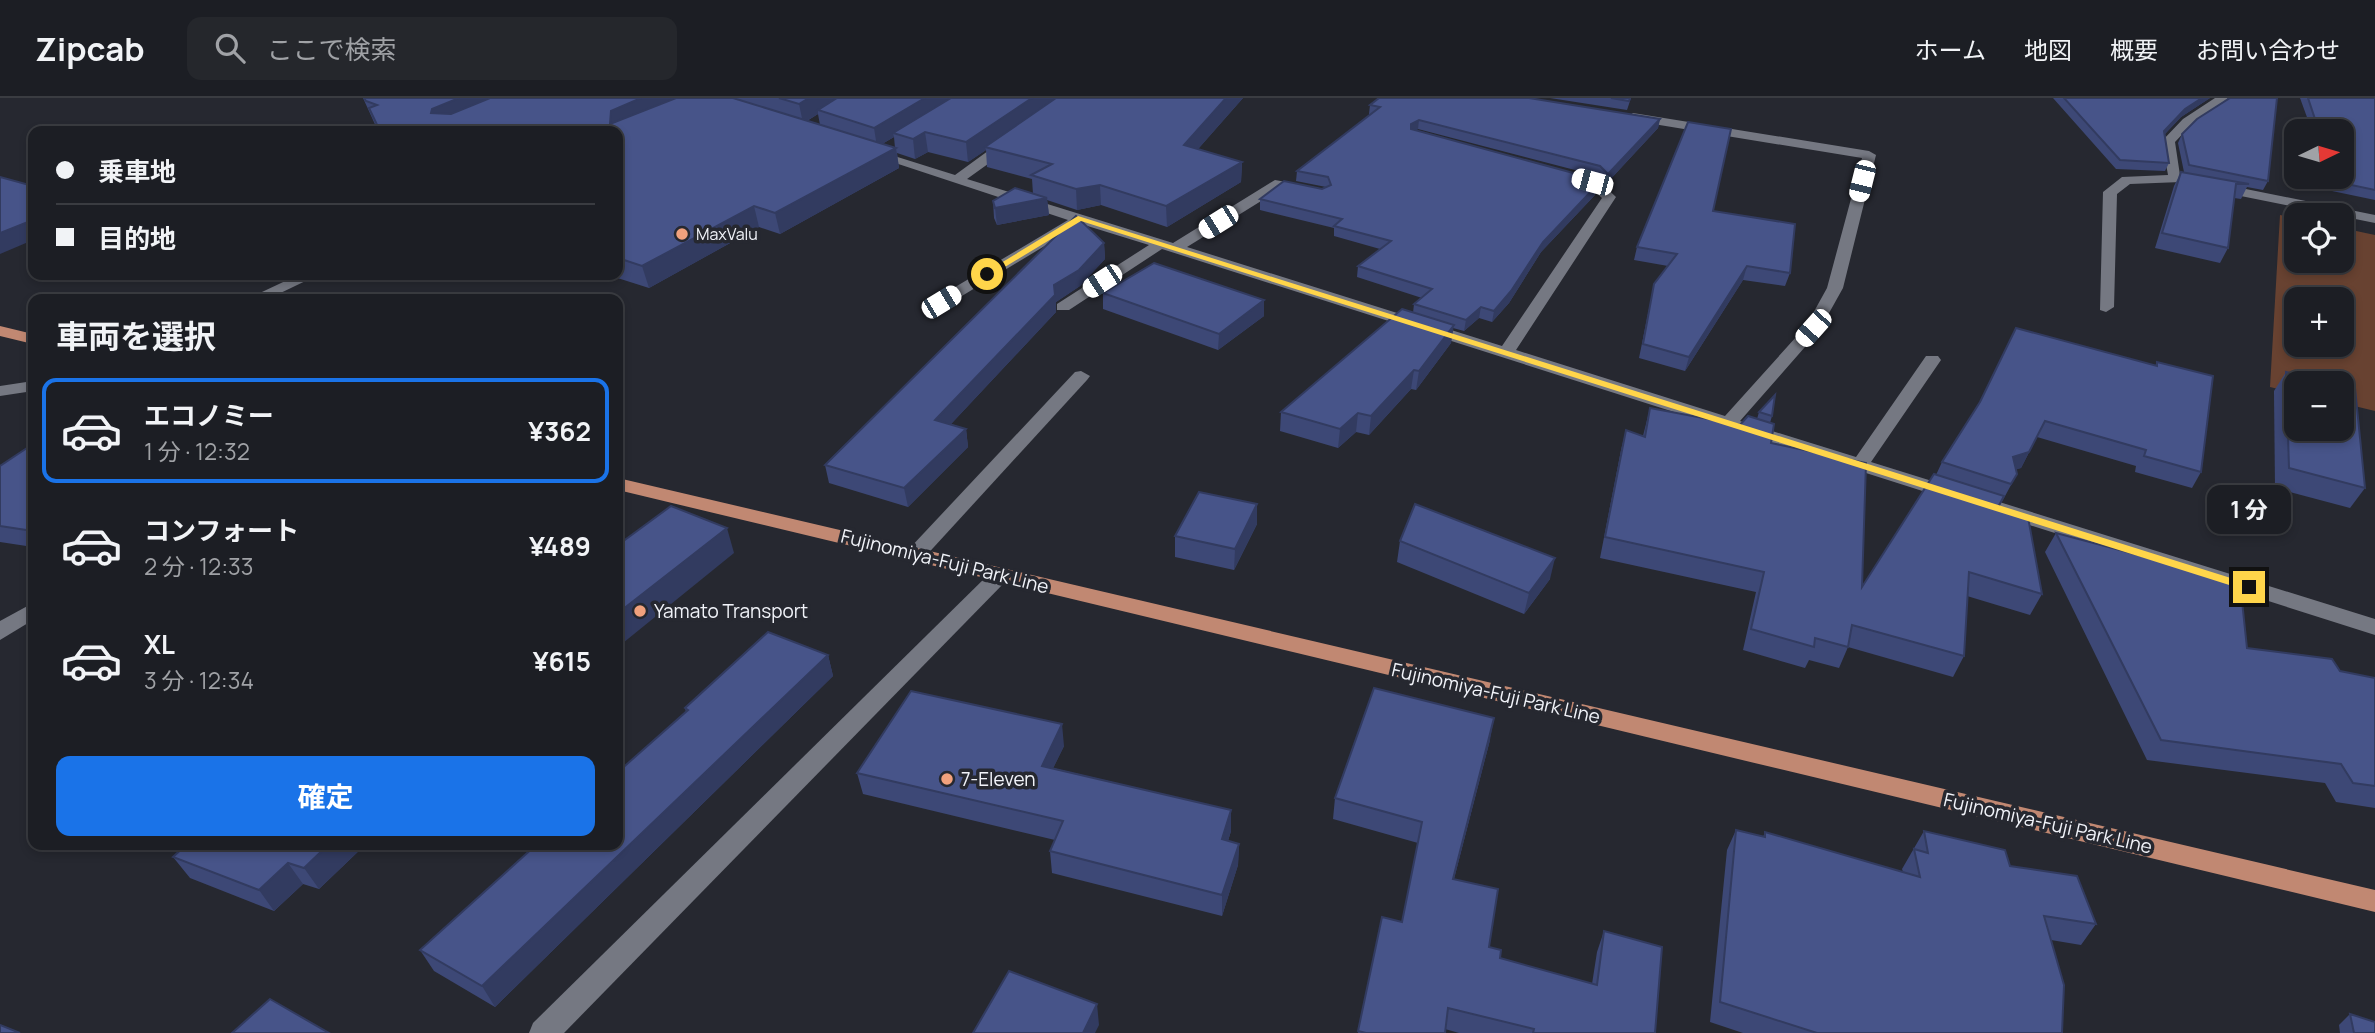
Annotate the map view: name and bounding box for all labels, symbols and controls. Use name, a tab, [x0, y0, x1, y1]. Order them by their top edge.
search box	[187, 17, 677, 80]
text: Zipcab	[35, 26, 145, 71]
icon: search	[211, 29, 249, 67]
text: ここで検索	[267, 31, 397, 67]
text: ホーム	[1915, 33, 1986, 66]
text: 地図	[2024, 33, 2072, 66]
text: 概要	[2110, 33, 2158, 66]
text: お問い合わせ	[2196, 33, 2340, 66]
north arrow	[2284, 119, 2354, 189]
map controls	[2284, 119, 2354, 441]
text: 乗車地	[98, 153, 176, 189]
car	[1847, 158, 1878, 204]
car	[1569, 166, 1616, 198]
car	[1195, 202, 1242, 242]
button: locate	[2284, 203, 2354, 273]
text: 目的地	[98, 220, 176, 256]
place label: MaxValu	[696, 223, 758, 245]
marker: MaxValu	[674, 226, 690, 242]
route start	[971, 258, 1003, 290]
car	[1079, 261, 1126, 301]
car	[918, 282, 965, 322]
button: +	[2284, 287, 2354, 357]
car	[1792, 305, 1835, 351]
text: 車両を選択	[56, 314, 216, 358]
button: −	[2284, 371, 2354, 441]
text: エコノミー	[144, 397, 274, 433]
icon: car	[60, 399, 123, 462]
text: ¥362	[528, 413, 591, 449]
text: 1 分 · 12:32	[144, 435, 250, 467]
callout: 1 分	[2207, 486, 2291, 534]
text: 1 分	[2230, 493, 2268, 525]
text: コンフォート	[144, 512, 299, 548]
icon: car	[60, 514, 123, 577]
street label: Fujinomiya-Fuji Park Line	[838, 523, 1052, 599]
text: ¥489	[529, 528, 591, 564]
text: 2 分 · 12:33	[144, 550, 254, 582]
route end	[2233, 571, 2265, 603]
place label: Yamato Transport	[654, 598, 808, 624]
marker: Yamato Transport	[632, 603, 648, 619]
text: XL	[144, 626, 175, 662]
icon: car	[60, 629, 123, 692]
text: ¥615	[533, 643, 591, 679]
street label: Fujinomiya-Fuji Park Line	[1389, 656, 1603, 730]
text: 3 分 · 12:34	[144, 664, 254, 696]
button: 確定	[56, 756, 595, 836]
place label: 7-Eleven	[961, 766, 1036, 792]
marker: 7-Eleven	[939, 771, 955, 787]
street label: Fujinomiya-Fuji Park Line	[1941, 786, 2155, 860]

